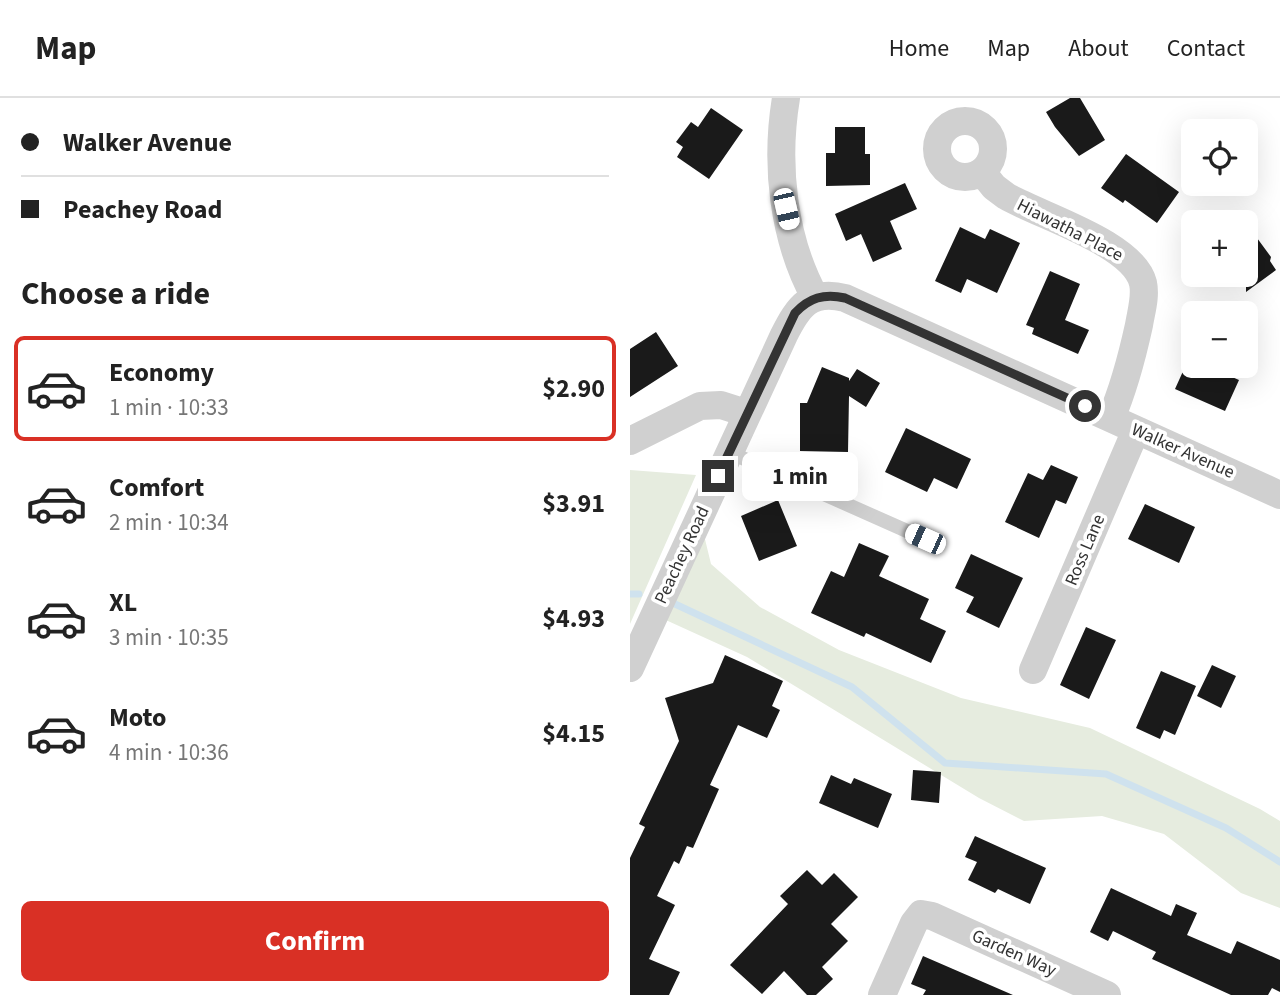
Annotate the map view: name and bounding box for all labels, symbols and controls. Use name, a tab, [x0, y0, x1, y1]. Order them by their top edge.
text: Map	[35, 25, 96, 72]
text: Home	[889, 31, 949, 66]
text: Map	[987, 31, 1030, 66]
text: About	[1068, 31, 1129, 66]
text: Contact	[1167, 31, 1245, 66]
map controls	[1181, 119, 1258, 378]
button: locate	[1181, 119, 1258, 196]
text: Walker Avenue	[63, 124, 232, 161]
car	[772, 186, 801, 232]
text: Peachey Road	[63, 191, 222, 228]
street label: Hiawatha Place	[1013, 193, 1127, 267]
button: +	[1181, 210, 1258, 287]
text: Choose a ride	[21, 271, 210, 317]
button: −	[1181, 301, 1258, 378]
text: Economy	[109, 354, 214, 391]
icon: car	[25, 357, 88, 420]
text: $2.90	[542, 370, 605, 407]
route start	[1069, 390, 1101, 422]
text: 1 min · 10:33	[109, 391, 229, 424]
street label: Walker Avenue	[1128, 417, 1239, 485]
callout: 1 min	[742, 452, 858, 500]
route end	[702, 460, 734, 492]
text: 1 min	[772, 460, 828, 493]
text: Comfort	[109, 469, 204, 506]
icon: car	[25, 472, 88, 535]
text: $3.91	[542, 485, 605, 522]
street label: Peachey Road	[648, 502, 716, 608]
text: 2 min · 10:34	[109, 506, 229, 539]
street label: Ross Lane	[1059, 511, 1111, 589]
car	[902, 521, 949, 557]
text: XL	[109, 584, 137, 621]
icon: car	[25, 587, 88, 650]
text: $4.93	[542, 600, 605, 637]
text: 3 min · 10:35	[109, 621, 229, 654]
text: Moto	[109, 699, 166, 736]
icon: car	[25, 702, 88, 765]
text: $4.15	[542, 715, 605, 752]
text: 4 min · 10:36	[109, 736, 229, 769]
button: Confirm	[21, 901, 609, 981]
street label: Garden Way	[968, 923, 1061, 983]

